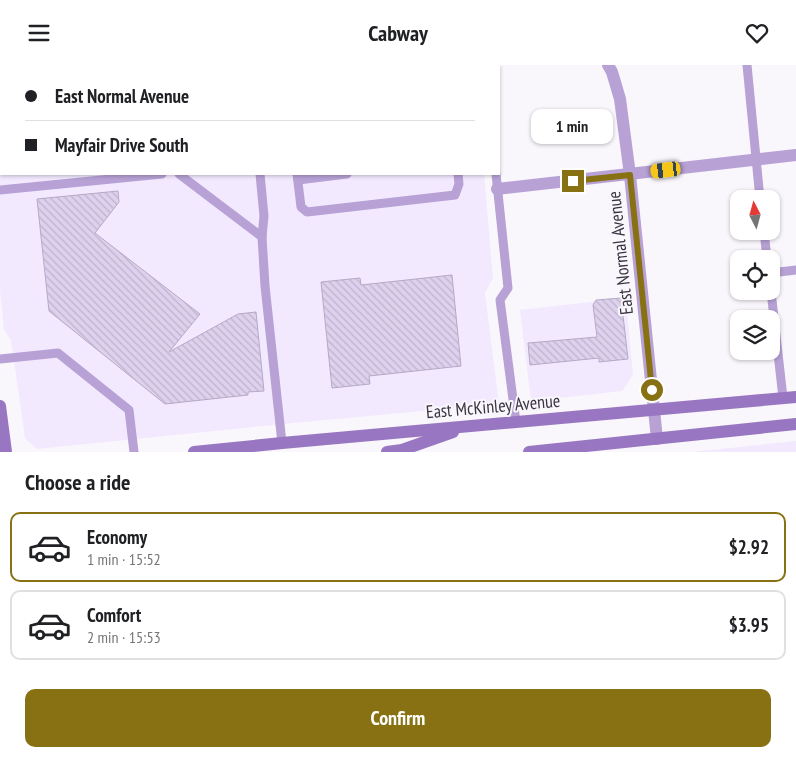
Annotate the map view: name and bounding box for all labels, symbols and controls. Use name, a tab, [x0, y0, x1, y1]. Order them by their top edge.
icon: menu	[25, 19, 53, 47]
text: Cabway	[368, 19, 428, 47]
icon: heart	[743, 19, 771, 47]
text: East Normal Avenue	[55, 84, 189, 108]
callout: 1 min	[532, 109, 614, 143]
text: 1 min	[556, 116, 588, 136]
text: Mayfair Drive South	[55, 133, 189, 157]
car	[650, 161, 681, 179]
route end	[562, 170, 584, 192]
street label: East Normal Avenue	[602, 190, 638, 316]
north arrow	[730, 190, 780, 240]
map controls	[730, 190, 780, 360]
button: locate	[730, 250, 780, 300]
button: layers	[730, 310, 780, 360]
route start	[641, 379, 663, 401]
street label: East McKinley Avenue	[425, 389, 561, 423]
text: Choose a ride	[25, 468, 130, 496]
icon: car	[27, 525, 72, 570]
text: Economy	[87, 525, 147, 549]
text: $2.92	[729, 535, 769, 559]
text: 1 min · 15:52	[87, 549, 161, 569]
icon: car	[27, 603, 72, 648]
text: Comfort	[87, 603, 141, 627]
text: $3.95	[729, 613, 769, 637]
text: 2 min · 15:53	[87, 627, 161, 647]
button: Confirm	[25, 689, 771, 747]

